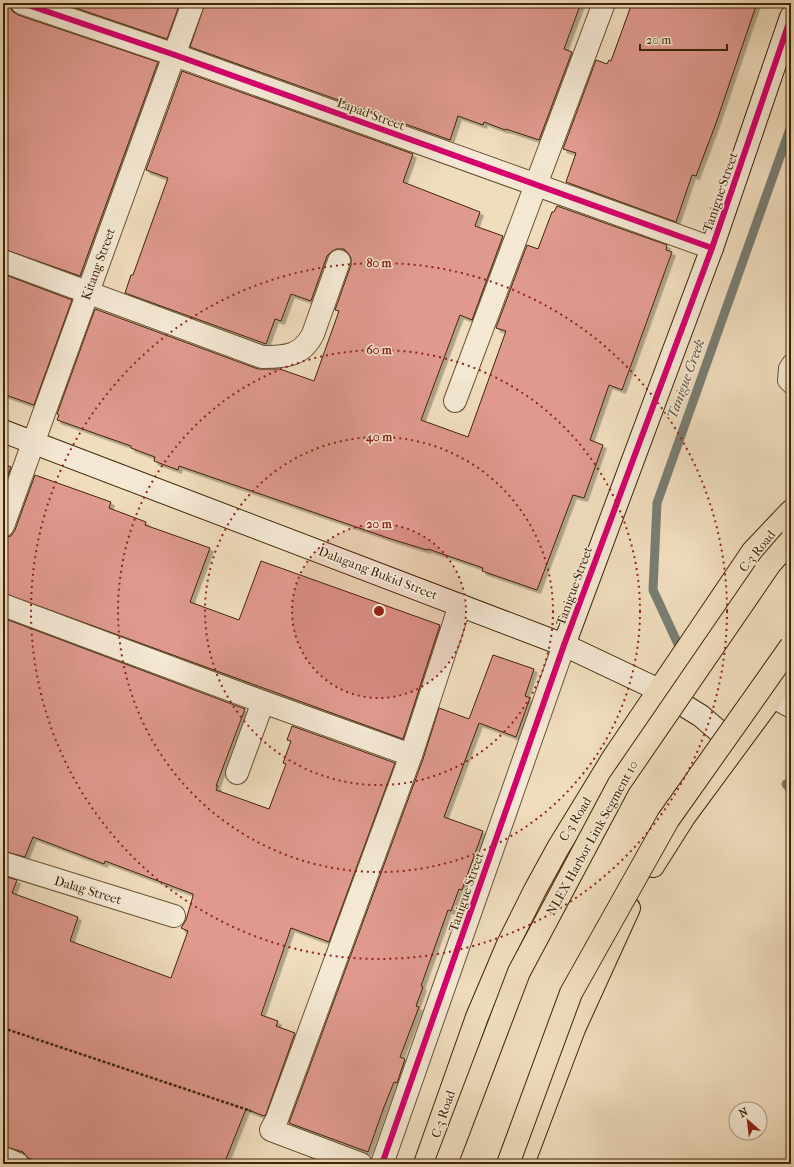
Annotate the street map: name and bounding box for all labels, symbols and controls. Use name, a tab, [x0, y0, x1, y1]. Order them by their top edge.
scale bar	[640, 26, 727, 52]
text: 20 m	[646, 33, 671, 47]
street label: Lapad Street	[335, 95, 407, 133]
street label: Tanigue Street	[699, 150, 741, 234]
street label: Kitang Street	[78, 226, 118, 302]
text: 80 m	[366, 256, 393, 270]
water label: Tanigue Creek	[664, 337, 708, 421]
text: 60 m	[366, 343, 393, 357]
text: 40 m	[365, 430, 393, 445]
text: 20 m	[366, 517, 393, 531]
street label: C-3 Road	[736, 526, 779, 575]
street label: Dalagang Bukid Street	[316, 543, 440, 603]
street label: Tanigue Street	[553, 544, 595, 628]
centre of rings	[372, 604, 386, 618]
street label: NLEX Harbor Link Segment 10	[543, 758, 641, 918]
street label: C-3 Road	[556, 793, 595, 844]
street label: Tanigue Street	[445, 850, 487, 934]
street label: Dalag Street	[53, 873, 124, 907]
street label: C-3 Road	[428, 1087, 458, 1140]
north arrow	[728, 1101, 768, 1141]
text: N	[737, 1105, 751, 1120]

